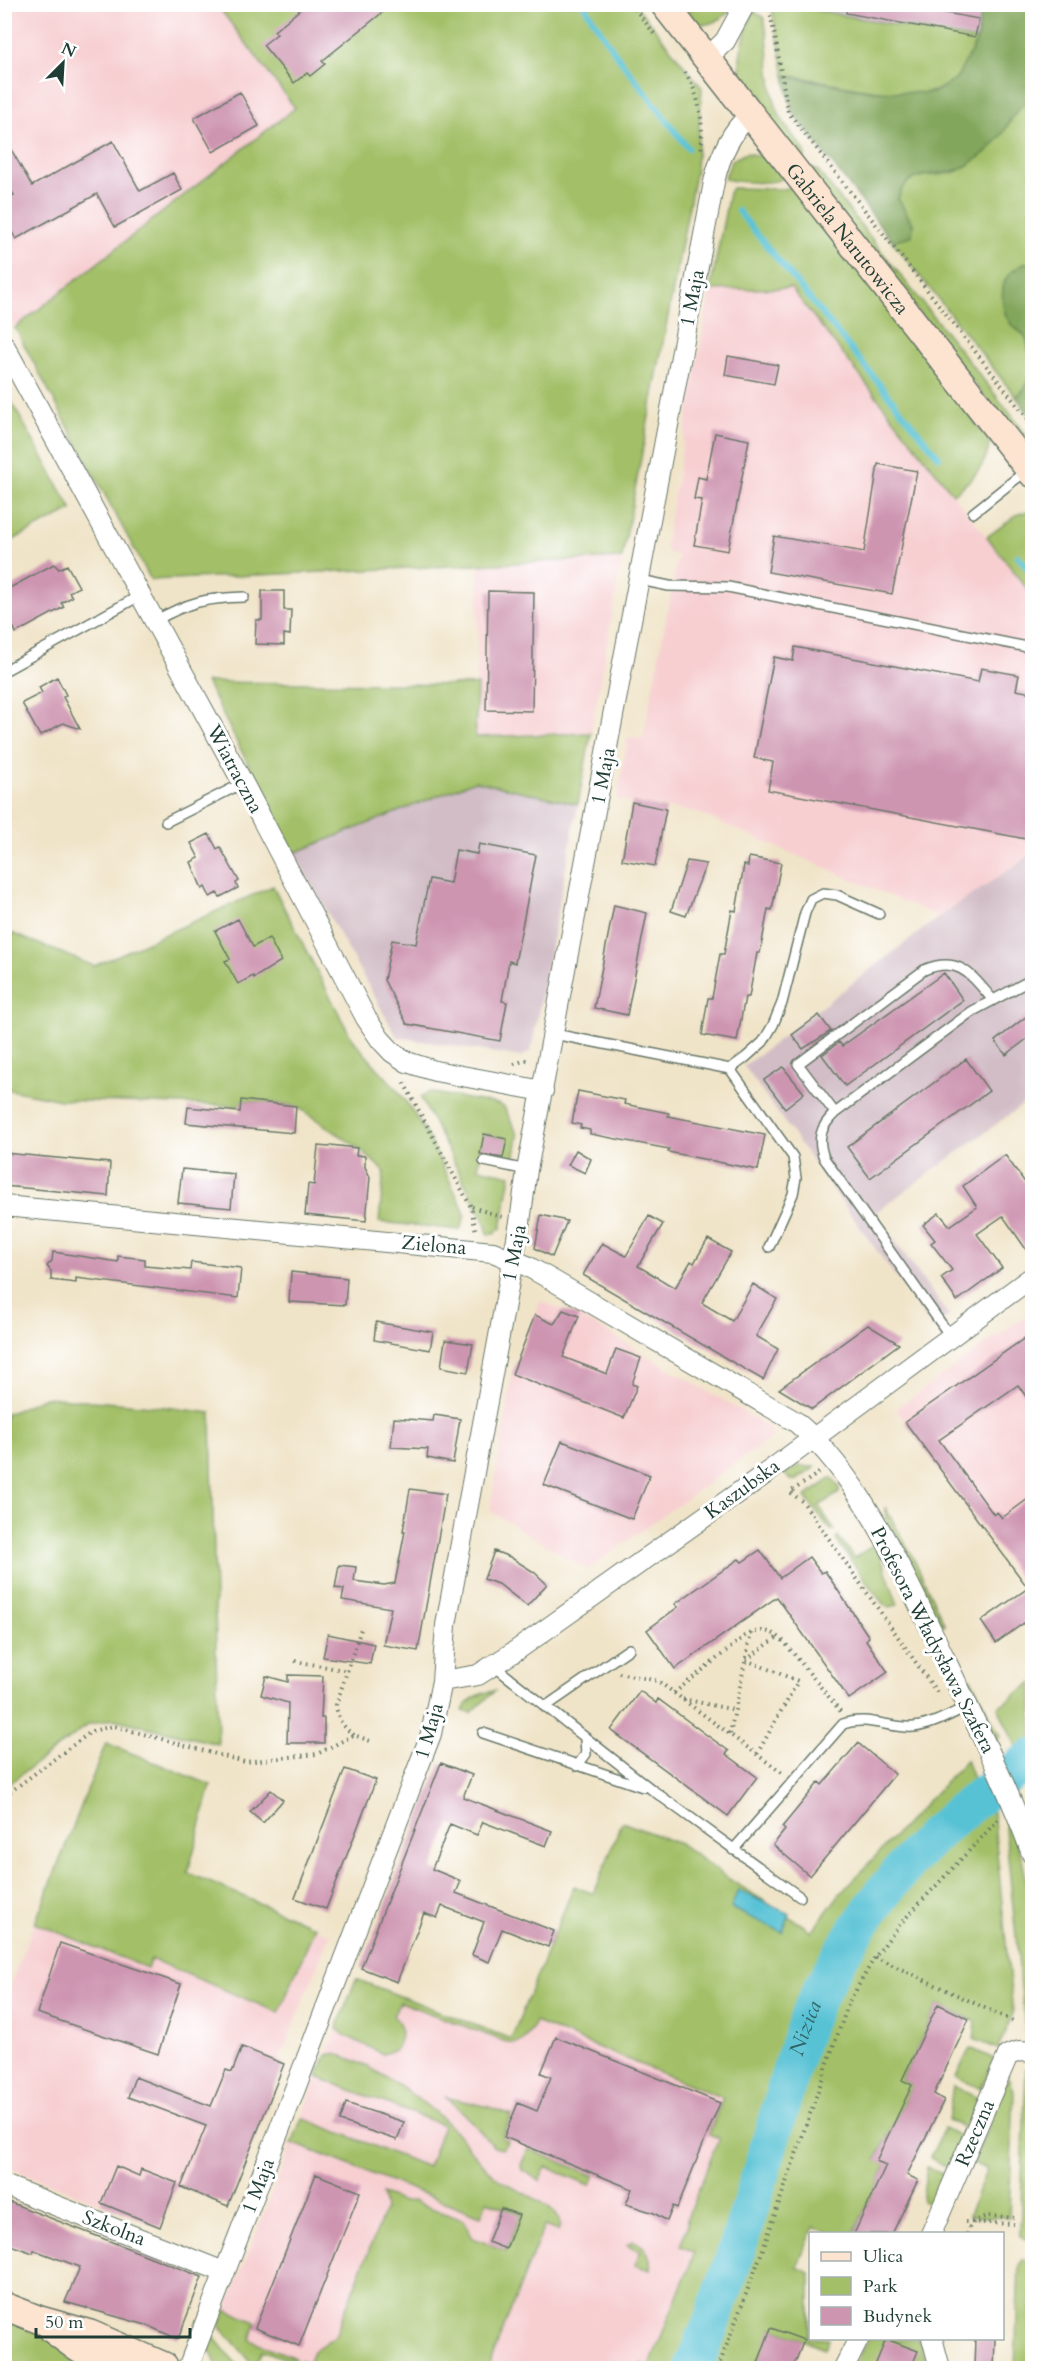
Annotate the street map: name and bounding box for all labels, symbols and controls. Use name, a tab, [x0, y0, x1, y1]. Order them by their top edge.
north arrow	[33, 33, 93, 93]
text: N	[58, 37, 80, 63]
street label: Gabriela Narutowicza	[780, 157, 916, 320]
street label: 1 Maja	[673, 267, 711, 329]
street label: Wiatraczna	[200, 719, 270, 818]
street label: 1 Maja	[584, 745, 622, 807]
street label: 1 Maja	[495, 1222, 533, 1284]
street label: Zielona	[401, 1229, 468, 1261]
street label: Kaszubska	[699, 1452, 785, 1525]
street label: Profesora Władysława Szafera	[864, 1522, 1002, 1758]
street label: 1 Maja	[408, 1699, 450, 1762]
water label: Nizica	[782, 1996, 828, 2059]
street label: Rzeczna	[949, 2095, 1001, 2170]
street label: 1 Maja	[235, 2154, 281, 2218]
street label: Szkolna	[79, 2204, 150, 2252]
legend	[809, 2232, 1004, 2340]
text: Ulica	[863, 2244, 904, 2269]
text: Park	[863, 2274, 898, 2299]
scale bar	[36, 2301, 190, 2339]
text: Budynek	[863, 2304, 933, 2329]
text: 50 m	[45, 2310, 84, 2335]

